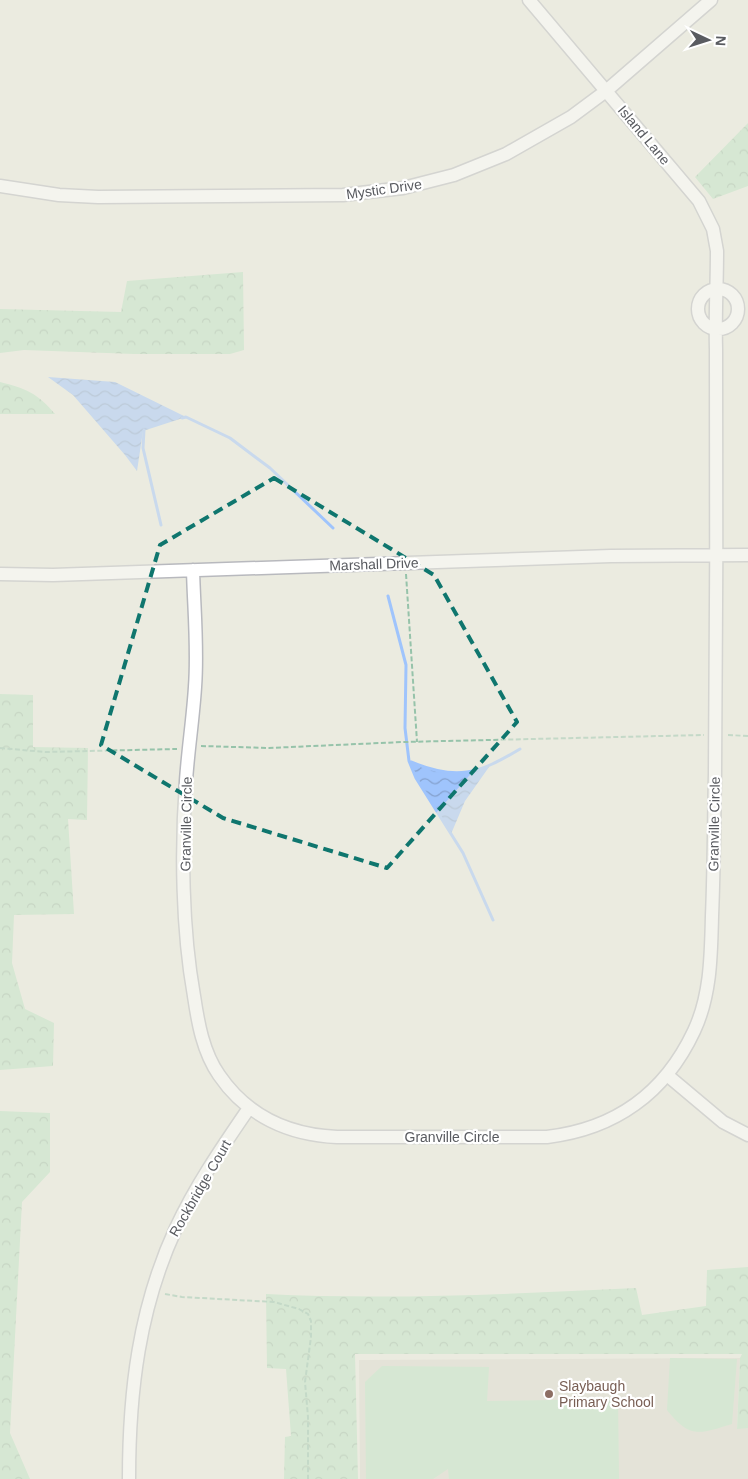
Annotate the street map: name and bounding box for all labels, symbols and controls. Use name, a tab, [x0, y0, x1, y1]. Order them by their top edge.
north arrow	[683, 15, 733, 65]
text: N	[713, 35, 729, 47]
street label: Island Lane	[615, 102, 674, 168]
street label: Mystic Drive	[345, 176, 423, 202]
street label: Marshall Drive	[329, 554, 419, 574]
street label: Granville Circle	[177, 776, 195, 872]
street label: Granville Circle	[705, 776, 723, 872]
street label: Granville Circle	[405, 1129, 500, 1145]
street label: Rockbridge Court	[166, 1137, 234, 1239]
place label: Slaybaugh Primary School	[559, 1378, 654, 1410]
marker: Slaybaugh Primary School	[543, 1388, 555, 1400]

